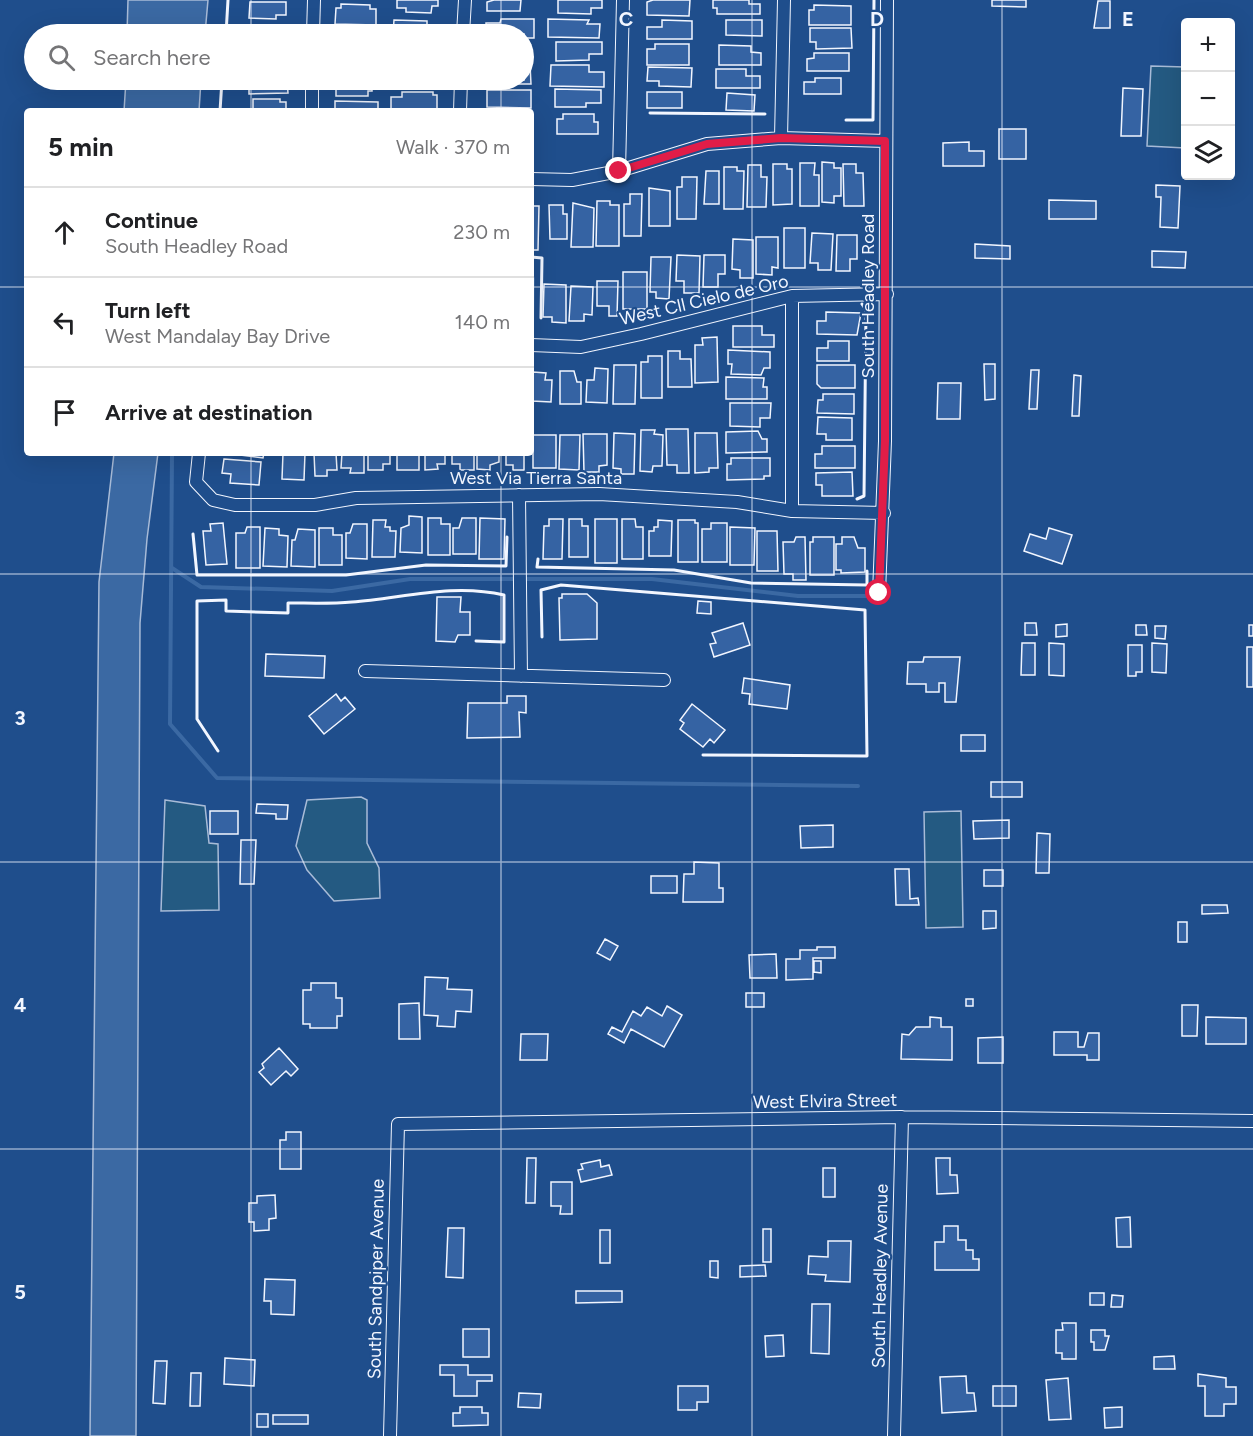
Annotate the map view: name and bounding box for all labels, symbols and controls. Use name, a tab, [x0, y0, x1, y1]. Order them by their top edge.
text: C	[619, 7, 633, 31]
text: D	[870, 7, 884, 31]
text: E	[1122, 7, 1134, 31]
map controls	[1181, 18, 1235, 180]
button: +	[1181, 18, 1235, 72]
search box	[24, 24, 534, 90]
icon: search	[45, 41, 78, 74]
text: Search here	[93, 44, 211, 71]
button: −	[1181, 72, 1235, 126]
button: layers	[1181, 126, 1235, 180]
text: 5 min	[48, 131, 114, 163]
text: Walk · 370 m	[396, 135, 510, 159]
route end	[605, 157, 631, 183]
text: Continue	[105, 207, 198, 234]
street label: South Headley Road	[857, 214, 879, 378]
icon: ahead	[48, 216, 81, 249]
text: 230 m	[453, 220, 510, 244]
text: South Headley Road	[105, 234, 288, 258]
street label: West Cll Cielo de Oro	[617, 270, 791, 330]
text: Turn left	[105, 297, 191, 324]
icon: left	[48, 306, 81, 339]
text: 140 m	[455, 310, 510, 334]
text: West Mandalay Bay Drive	[105, 324, 330, 348]
icon: arrive	[48, 396, 81, 429]
text: Arrive at destination	[105, 399, 313, 426]
street label: West Via Tierra Santa	[450, 467, 622, 489]
route start	[865, 579, 891, 605]
text: 3	[14, 706, 26, 730]
text: 4	[14, 993, 27, 1017]
street label: West Elvira Street	[753, 1089, 898, 1113]
street label: South Sandpiper Avenue	[363, 1178, 389, 1379]
street label: South Headley Avenue	[867, 1184, 893, 1368]
text: 5	[14, 1280, 26, 1304]

